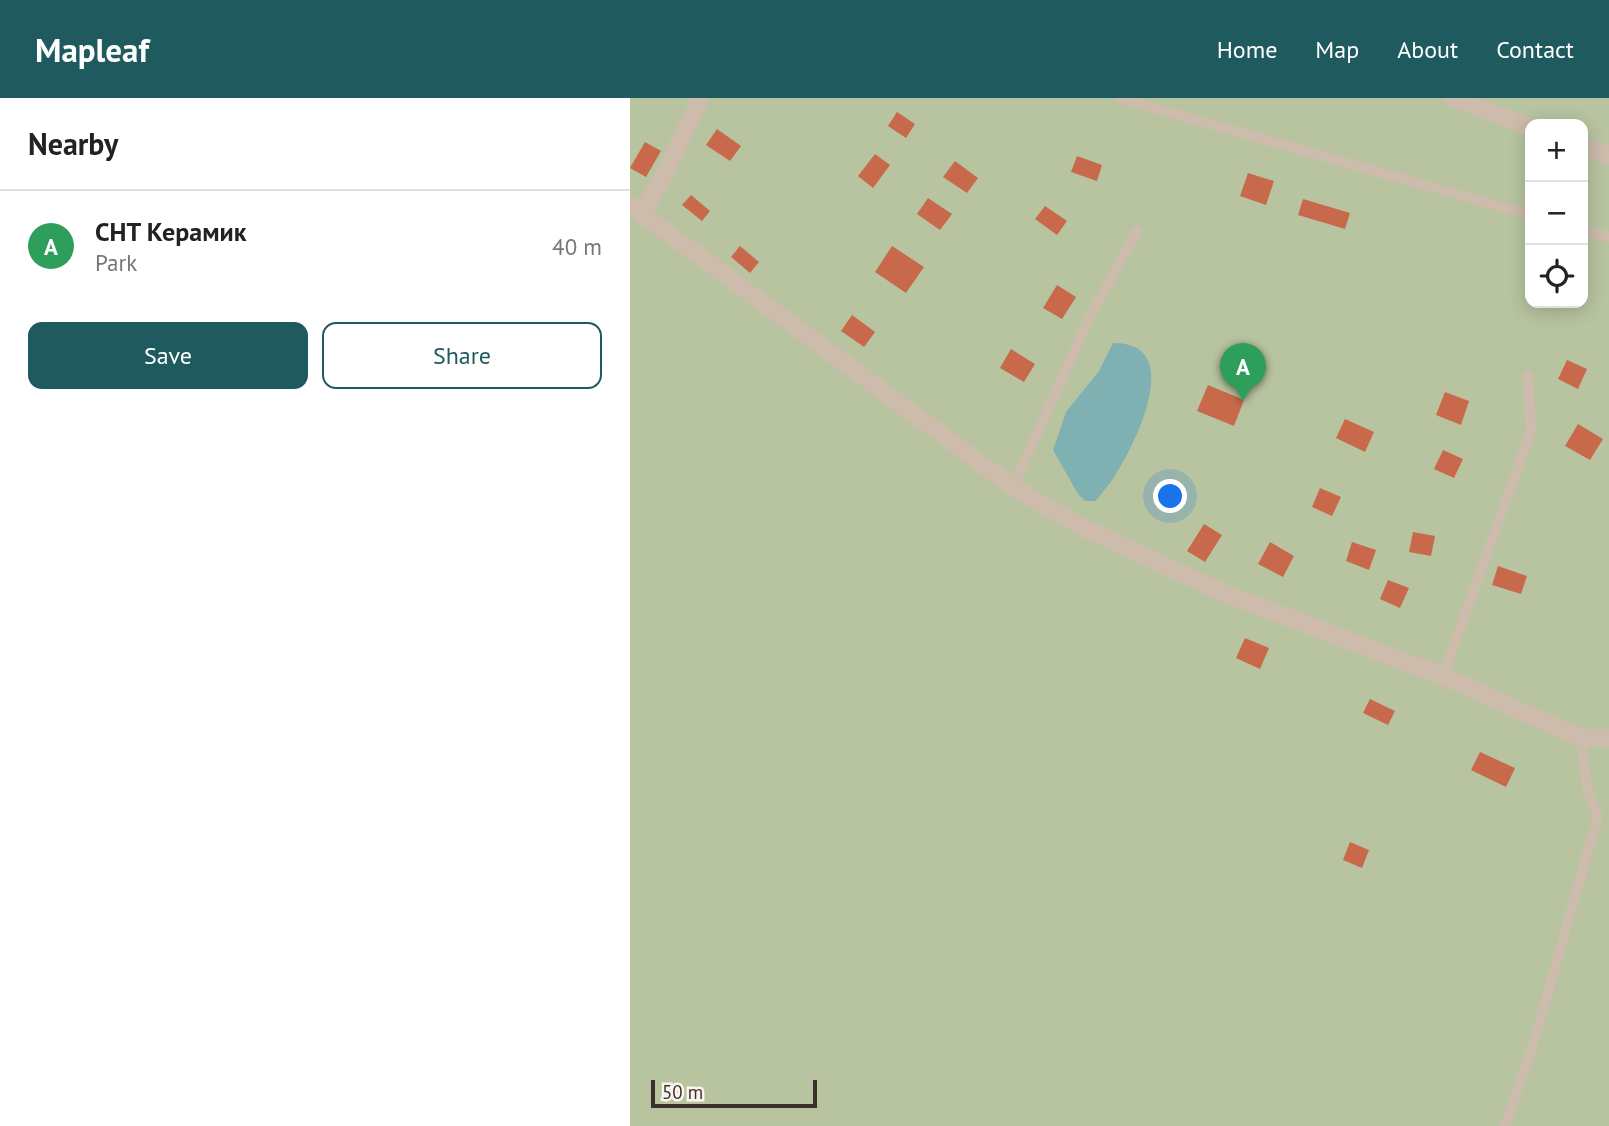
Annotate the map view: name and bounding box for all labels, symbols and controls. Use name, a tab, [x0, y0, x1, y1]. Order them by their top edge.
text: Mapleaf	[35, 28, 149, 71]
text: Home	[1217, 34, 1277, 65]
text: Map	[1315, 34, 1359, 65]
text: About	[1397, 34, 1458, 65]
text: Contact	[1496, 34, 1574, 65]
map controls	[1525, 119, 1588, 308]
button: +	[1525, 119, 1588, 182]
text: Nearby	[28, 124, 118, 163]
button: −	[1525, 182, 1588, 245]
text: СНТ Керамик	[95, 215, 246, 248]
text: A	[44, 232, 58, 261]
text: 40 m	[552, 232, 602, 261]
button: locate	[1525, 245, 1588, 308]
text: Park	[95, 248, 137, 277]
button: Save	[28, 322, 308, 389]
button: Share	[322, 322, 602, 389]
pin: A	[1220, 343, 1266, 401]
your location	[1153, 479, 1187, 513]
scale bar	[651, 1077, 817, 1109]
text: 50 m	[662, 1080, 703, 1104]

